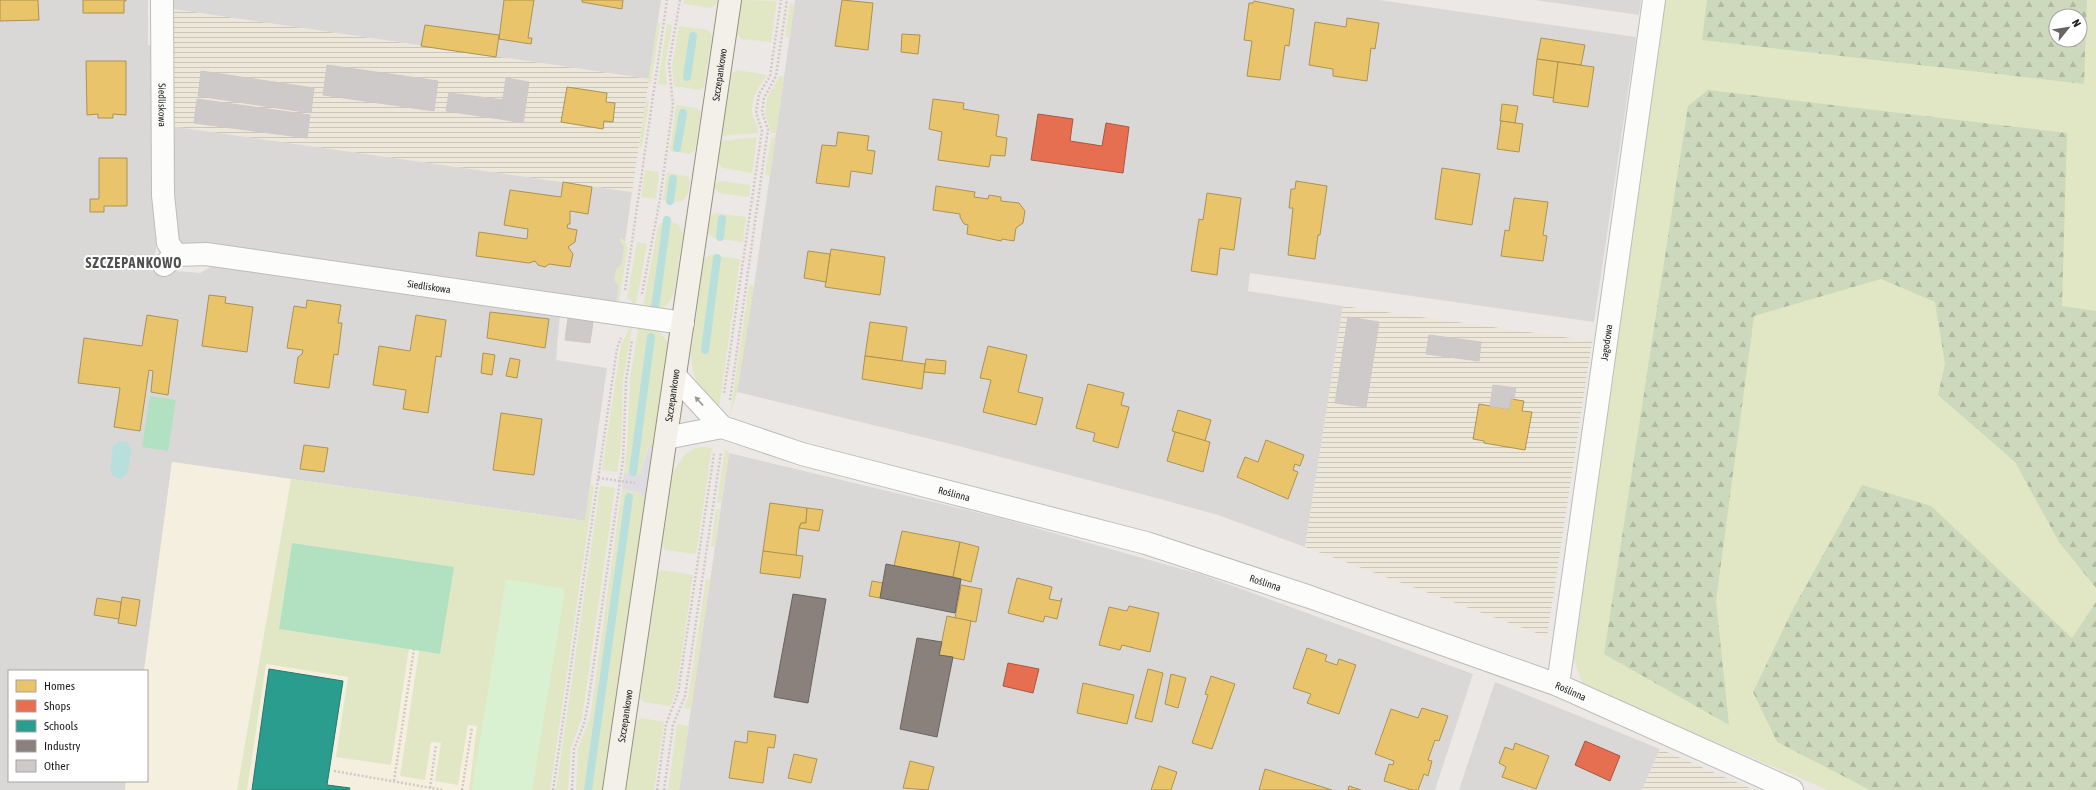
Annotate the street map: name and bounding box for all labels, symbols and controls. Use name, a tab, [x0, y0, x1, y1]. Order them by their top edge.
north arrow	[2048, 8, 2088, 48]
text: N	[2070, 17, 2083, 29]
street label: Szczepankowo	[710, 47, 728, 102]
street label: Siedliskowa	[157, 83, 168, 127]
district label: SZCZEPANKOWO	[86, 255, 182, 271]
street label: Siedliskowa	[407, 278, 452, 295]
street label: Jagodowa	[1598, 323, 1614, 361]
street label: Szczepankowo	[663, 368, 681, 422]
one-way arrow	[694, 396, 703, 406]
street label: Roślinna	[937, 484, 972, 503]
street label: Roślinna	[1248, 572, 1283, 593]
legend	[8, 670, 148, 782]
text: Homes	[44, 679, 75, 693]
street label: Roślinna	[1554, 679, 1588, 703]
street label: Szczepankowo	[616, 688, 634, 743]
text: Shops	[44, 699, 70, 713]
text: Schools	[44, 719, 78, 733]
text: Industry	[44, 739, 81, 753]
text: Other	[44, 759, 70, 773]

